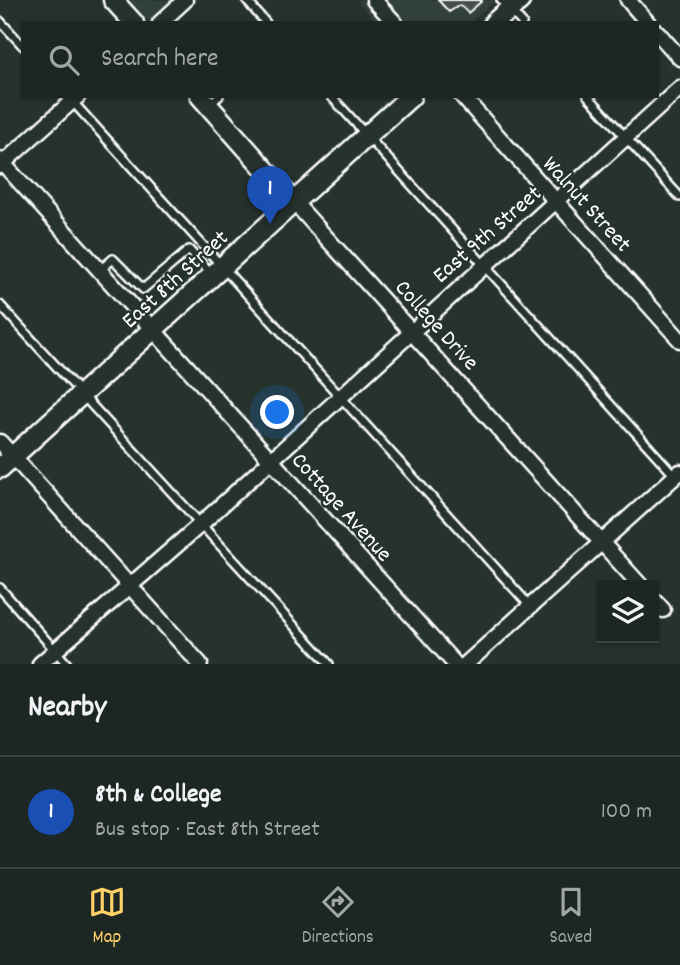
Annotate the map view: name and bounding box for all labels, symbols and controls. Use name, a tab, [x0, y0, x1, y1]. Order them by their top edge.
search box	[21, 21, 659, 98]
icon: search	[45, 41, 83, 79]
text: Search here	[101, 41, 219, 78]
street label: Walnut Street	[533, 150, 638, 261]
pin: 1	[247, 166, 293, 224]
street label: East 9th Street	[426, 179, 550, 293]
street label: East 8th Street	[115, 223, 237, 338]
street label: College Drive	[386, 274, 485, 379]
your location	[260, 395, 294, 429]
street label: Cottage Avenue	[282, 446, 399, 571]
map controls	[596, 580, 659, 643]
button: layers	[596, 580, 659, 643]
text: Nearby	[28, 688, 106, 731]
text: 8th & College	[95, 777, 221, 814]
text: 1	[48, 796, 54, 829]
text: 100 m	[601, 796, 652, 829]
text: Bus stop · East 8th Street	[95, 814, 320, 847]
tab: Map	[88, 883, 126, 952]
tab: Directions	[302, 883, 374, 952]
tab: Saved	[550, 883, 592, 952]

